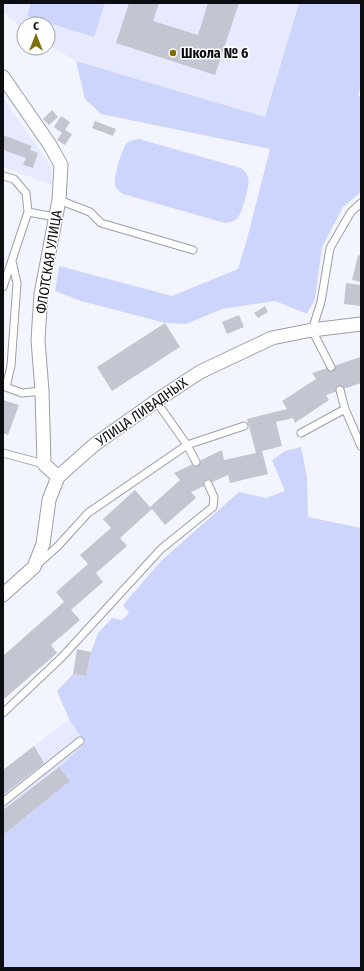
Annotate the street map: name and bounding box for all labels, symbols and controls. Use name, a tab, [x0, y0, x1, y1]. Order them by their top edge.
north arrow	[16, 16, 56, 56]
text: С	[33, 20, 39, 33]
place label: Школа № 6	[181, 45, 248, 62]
marker: Школа № 6	[168, 48, 178, 58]
street label: ФЛОТСКАЯ УЛИЦА	[32, 208, 66, 315]
street label: УЛИЦА ЛИВАДНЫХ	[92, 374, 191, 450]

